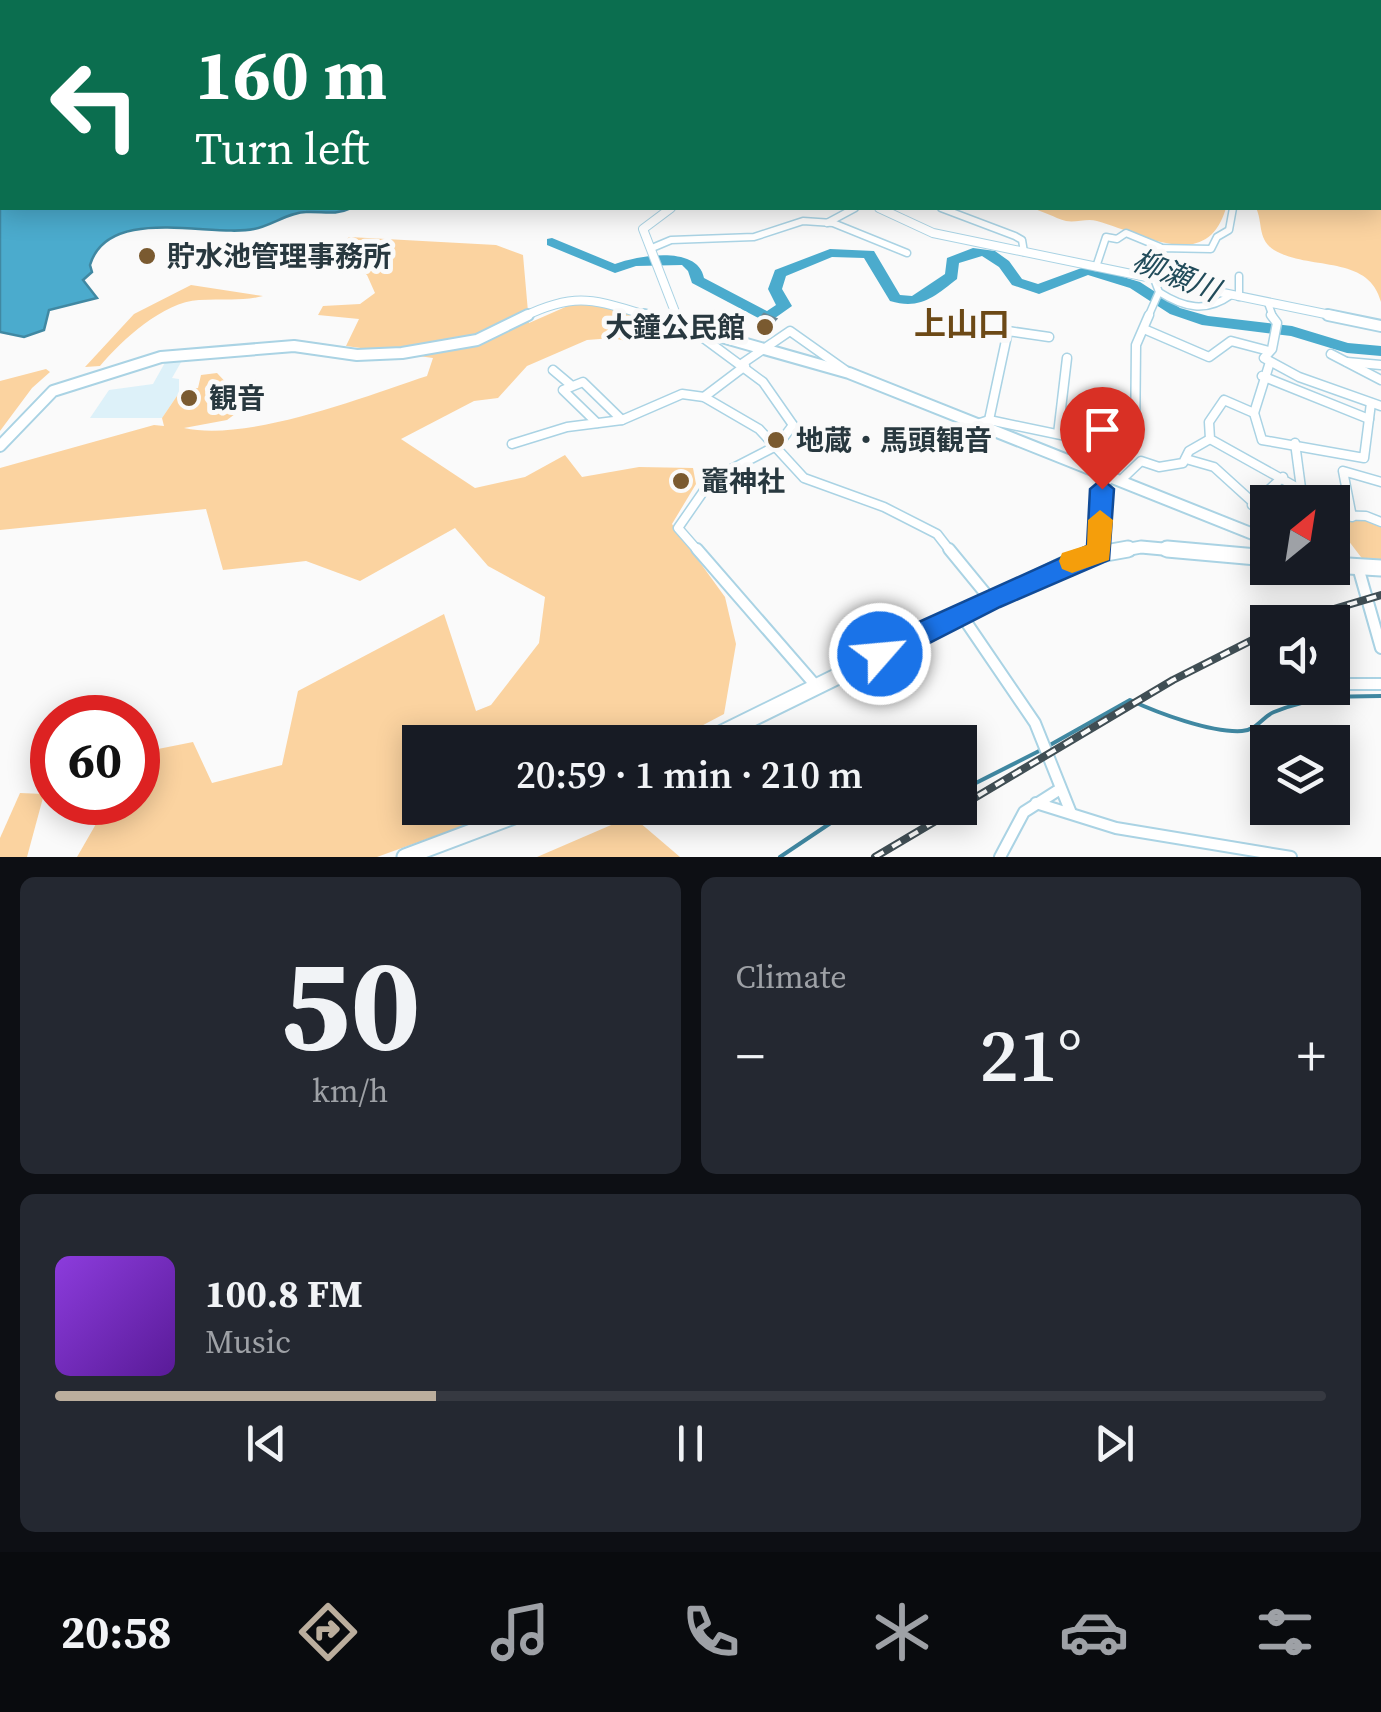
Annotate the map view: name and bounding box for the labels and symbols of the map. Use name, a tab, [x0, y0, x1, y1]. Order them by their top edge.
place label: 貯水池管理事務所	[167, 237, 391, 275]
water label: 柳瀬川	[1127, 239, 1228, 312]
marker: 貯水池管理事務所	[136, 245, 158, 267]
district label: 上山口	[914, 302, 1010, 346]
place label: 大鐘公民館	[605, 308, 745, 346]
marker: 大鐘公民館	[754, 316, 776, 338]
place label: 観音	[209, 379, 265, 417]
marker: 観音	[178, 387, 200, 409]
pin	[1060, 387, 1145, 490]
place label: 地蔵・馬頭観音	[796, 421, 992, 459]
marker: 地蔵・馬頭観音	[765, 429, 787, 451]
place label: 竈神社	[701, 462, 785, 500]
marker: 竈神社	[670, 470, 692, 492]
north arrow	[1250, 485, 1350, 585]
position arrow	[828, 602, 932, 706]
speed limit sign: 60	[30, 695, 160, 825]

